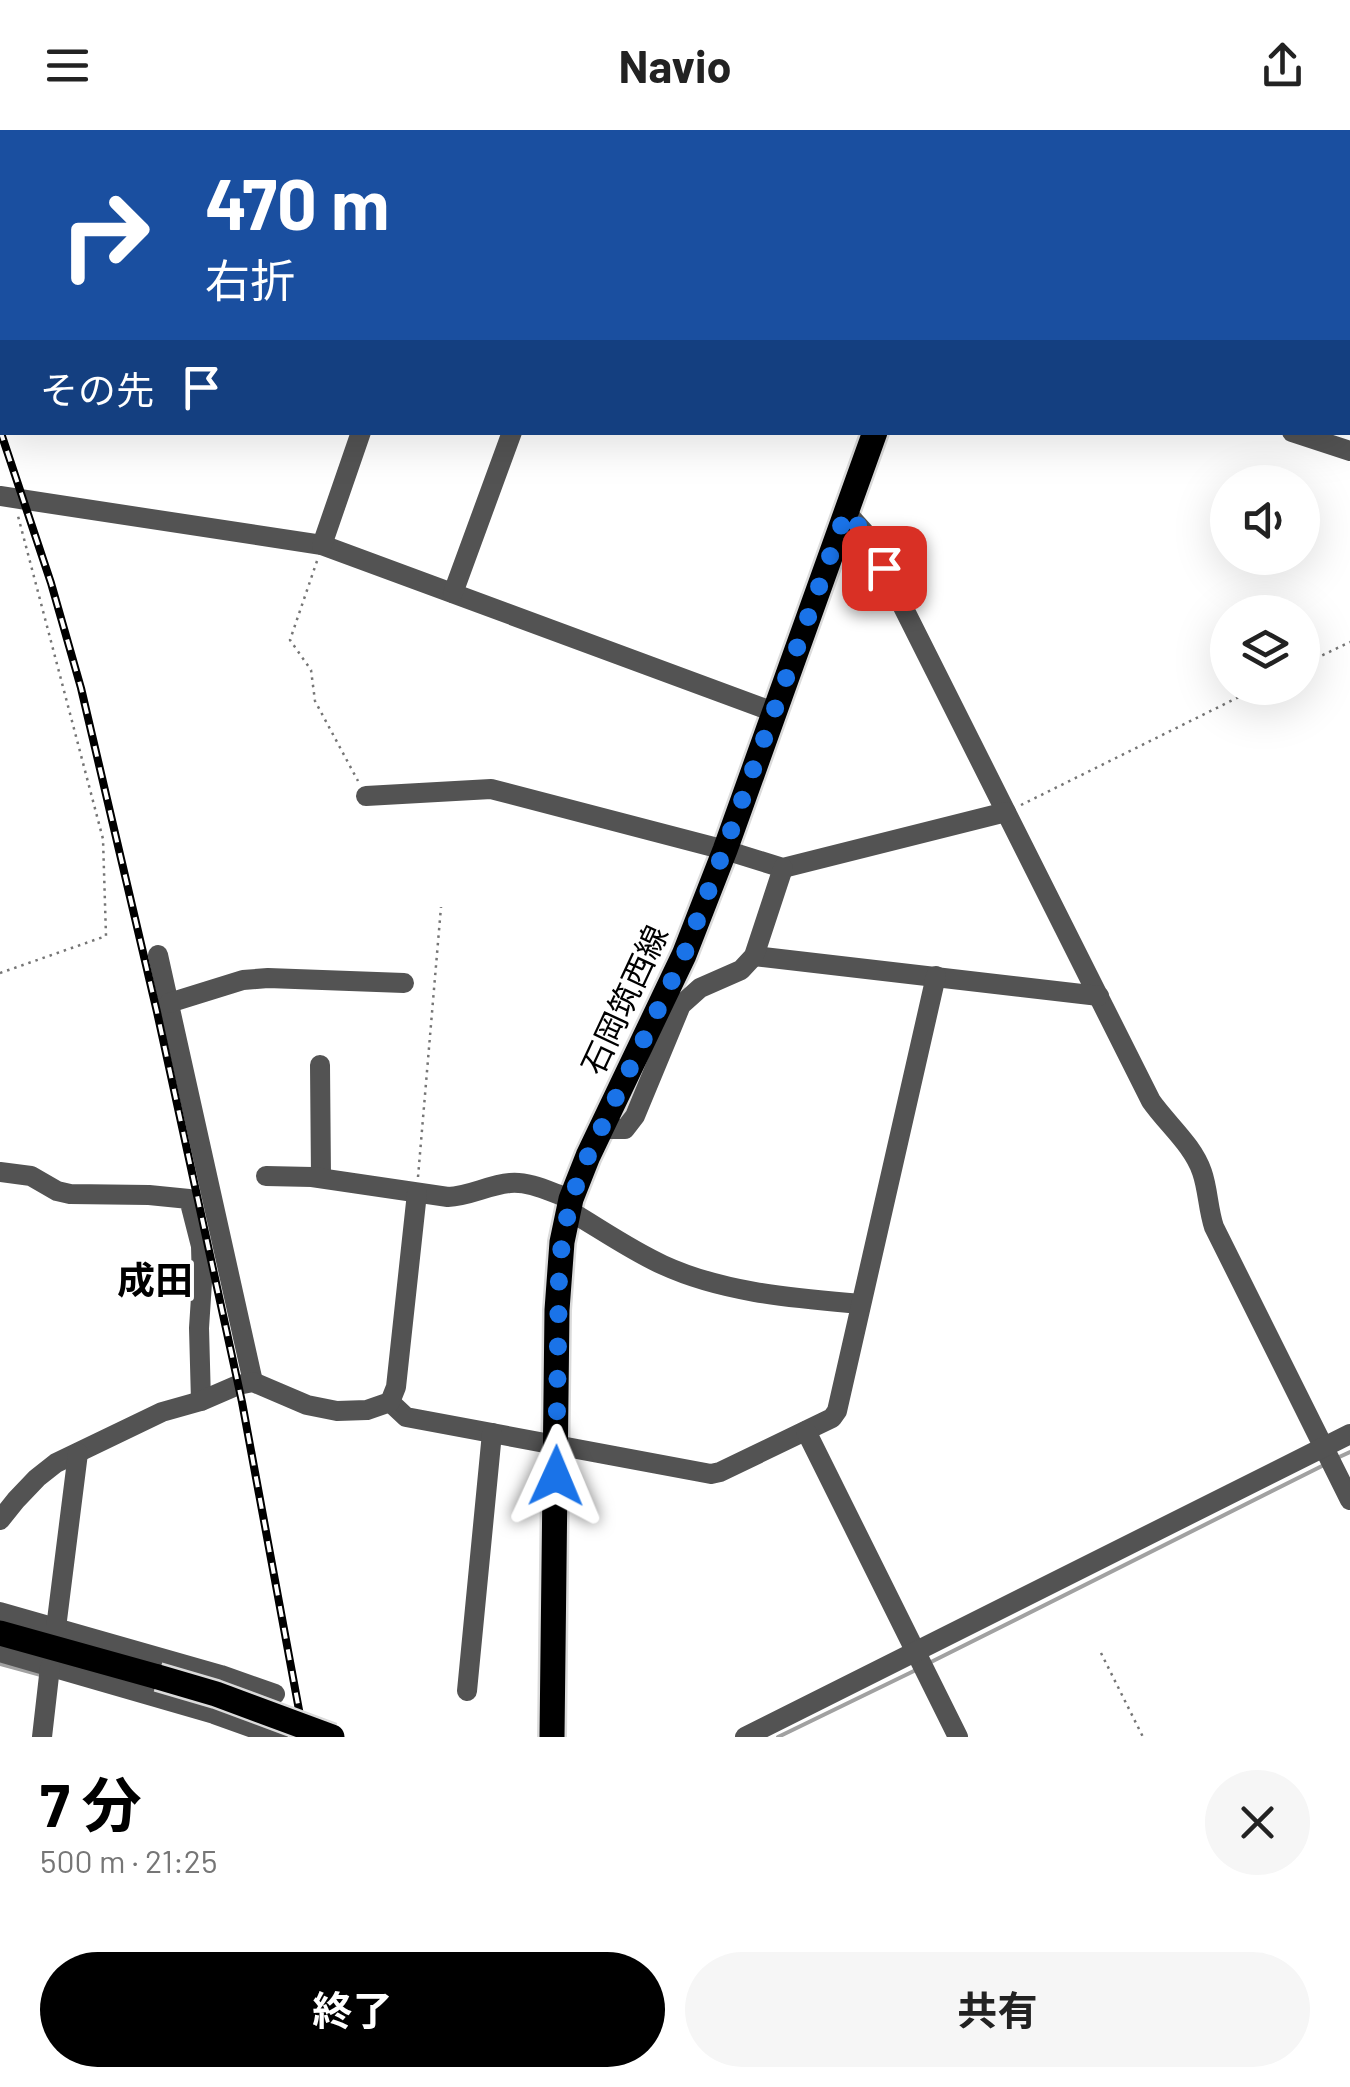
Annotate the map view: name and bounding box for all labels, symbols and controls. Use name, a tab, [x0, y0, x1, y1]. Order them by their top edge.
icon: menu	[40, 38, 95, 93]
text: Navio	[619, 38, 732, 92]
icon: share	[1255, 38, 1310, 93]
text: 470 m	[205, 160, 389, 244]
icon: right	[40, 170, 170, 300]
text: 右折	[205, 252, 295, 306]
icon: arrive	[174, 360, 229, 415]
text: その先	[40, 366, 154, 412]
map controls	[1210, 465, 1320, 705]
button: sound	[1210, 465, 1320, 575]
pin	[842, 526, 927, 611]
icon: arrive	[857, 541, 912, 596]
button: layers	[1210, 595, 1320, 705]
street label: 石岡筑西線	[572, 919, 674, 1080]
district label: 成田	[117, 1256, 193, 1302]
position arrow	[504, 1424, 608, 1528]
text: 7 分	[40, 1767, 142, 1839]
button: close	[1205, 1770, 1310, 1875]
text: 500 m · 21:25	[40, 1841, 217, 1879]
button: 終了	[40, 1952, 665, 2067]
button: 共有	[685, 1952, 1310, 2067]

